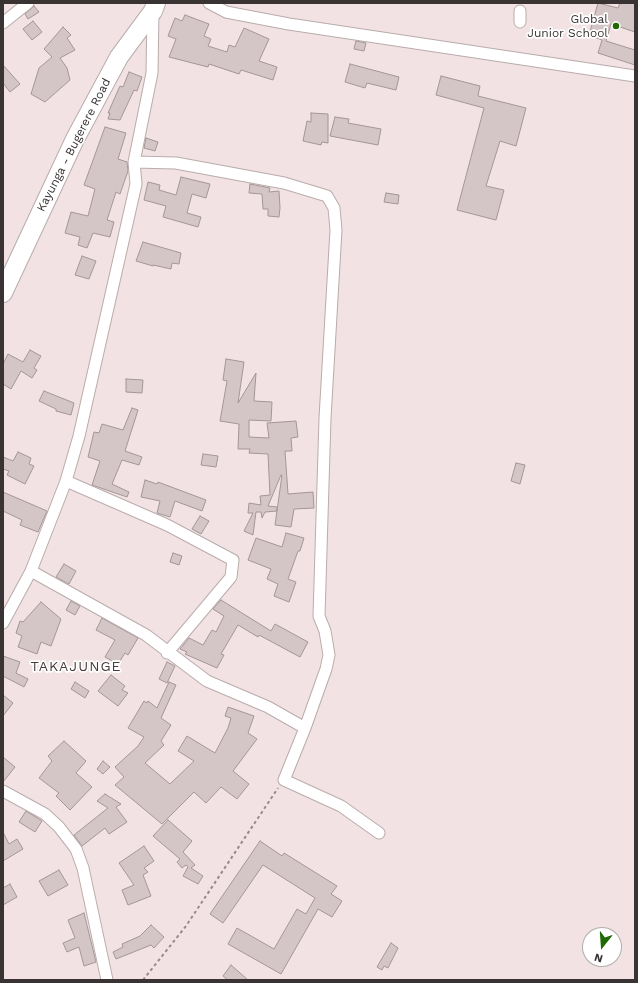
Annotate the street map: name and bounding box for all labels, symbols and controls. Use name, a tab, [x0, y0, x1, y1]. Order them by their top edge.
place label: Global Junior School	[527, 12, 608, 40]
marker: Global Junior School	[611, 21, 621, 31]
street label: Kayunga - Bugerere Road	[34, 76, 114, 214]
district label: TAKAJUNGE	[30, 659, 122, 675]
north arrow	[582, 927, 622, 967]
text: N	[593, 951, 604, 965]

